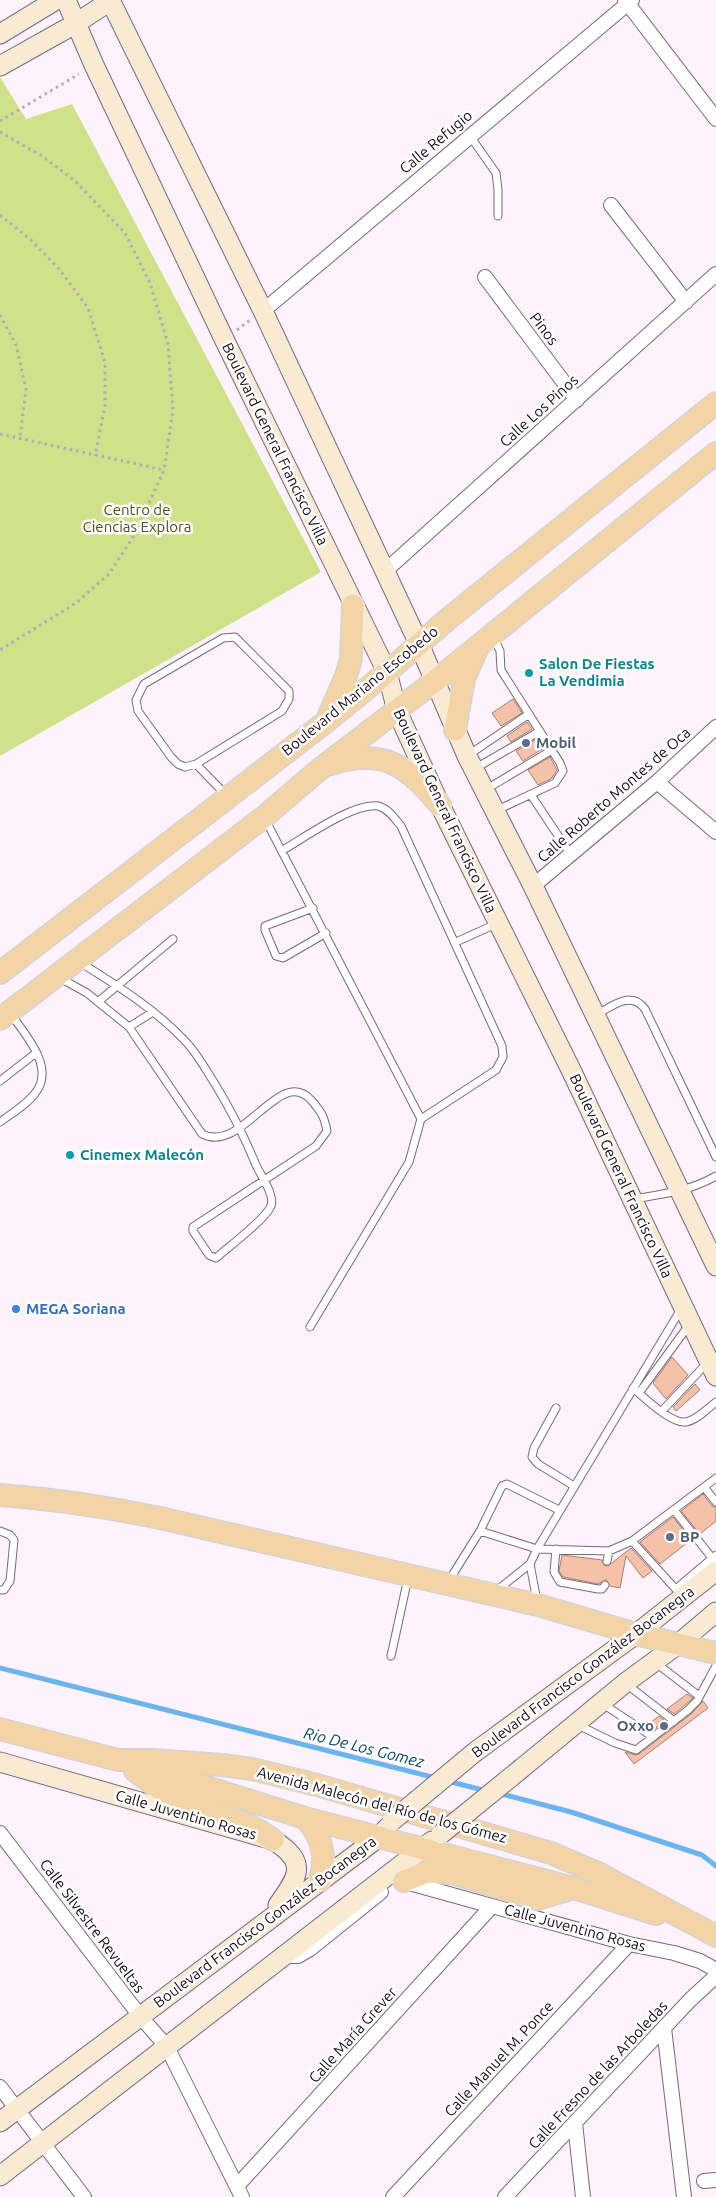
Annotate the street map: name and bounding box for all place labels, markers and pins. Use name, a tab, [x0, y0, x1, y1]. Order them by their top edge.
place label: Salon De Fiestas La Vendimia	[539, 655, 655, 689]
marker: Salon De Fiestas La Vendimia	[523, 667, 535, 679]
place label: Mobil	[536, 734, 577, 751]
marker: Mobil	[520, 737, 532, 749]
place label: Cinemex Malecón	[80, 1146, 204, 1163]
marker: Cinemex Malecón	[64, 1149, 76, 1161]
place label: MEGA Soriana	[26, 1300, 126, 1317]
marker: MEGA Soriana	[10, 1303, 22, 1315]
place label: BP	[680, 1528, 699, 1545]
marker: BP	[664, 1531, 676, 1543]
place label: Oxxo	[617, 1717, 654, 1734]
marker: Oxxo	[658, 1720, 670, 1732]

